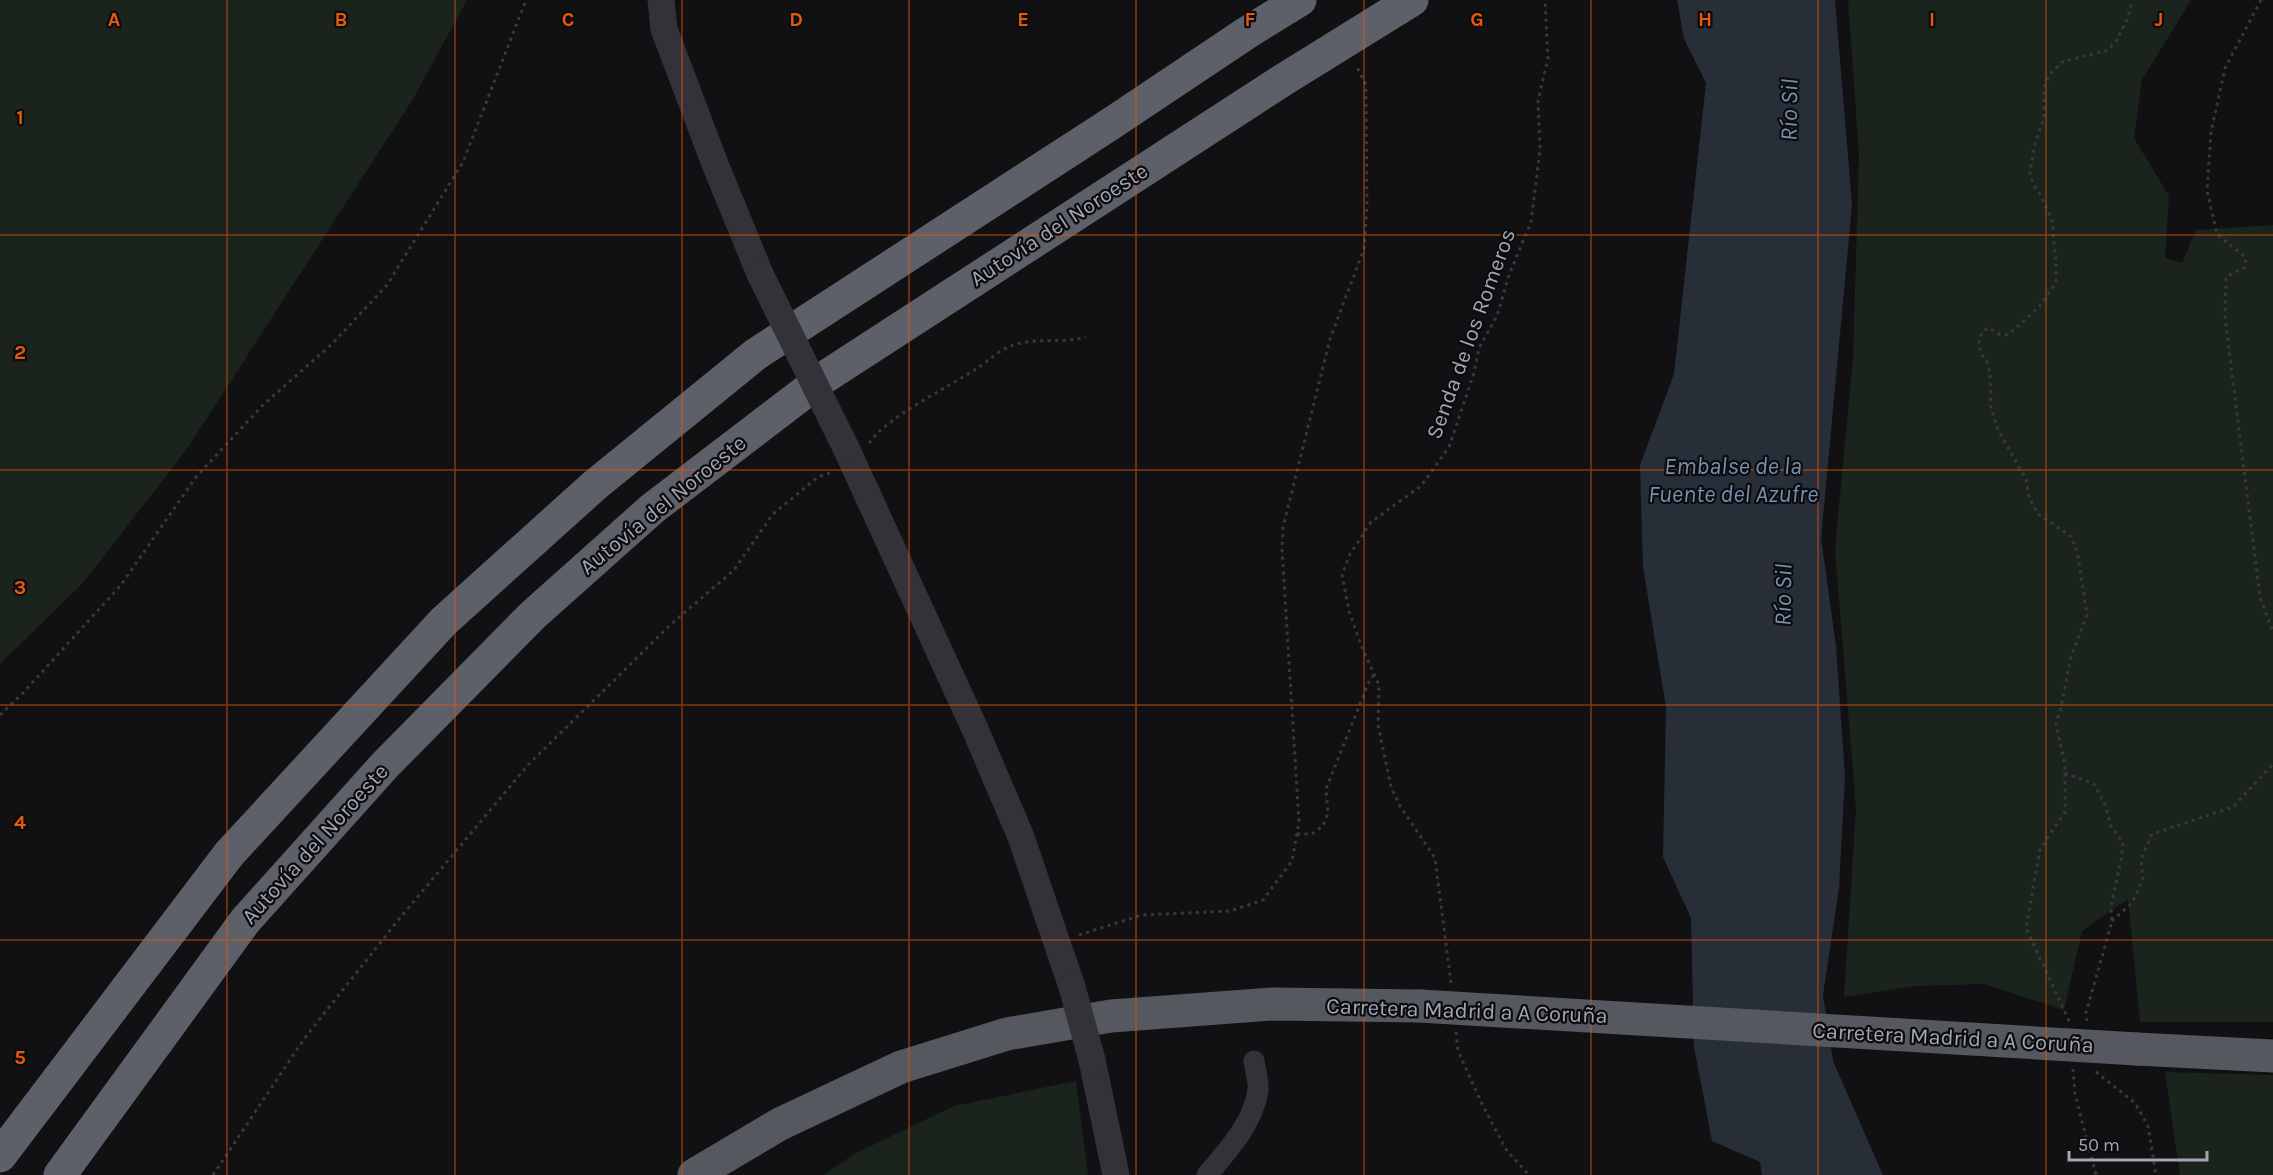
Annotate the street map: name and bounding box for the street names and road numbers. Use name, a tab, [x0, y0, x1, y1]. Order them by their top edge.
street label: Autovía del Noroeste	[965, 158, 1153, 292]
street label: Senda de los Romeros	[1421, 225, 1521, 443]
street label: Autovía del Noroeste	[575, 430, 751, 580]
street label: Autovía del Noroeste	[236, 759, 394, 929]
street label: Carretera Madrid a A Coruña	[1326, 993, 1608, 1029]
street label: Carretera Madrid a A Coruña	[1812, 1018, 2094, 1058]

